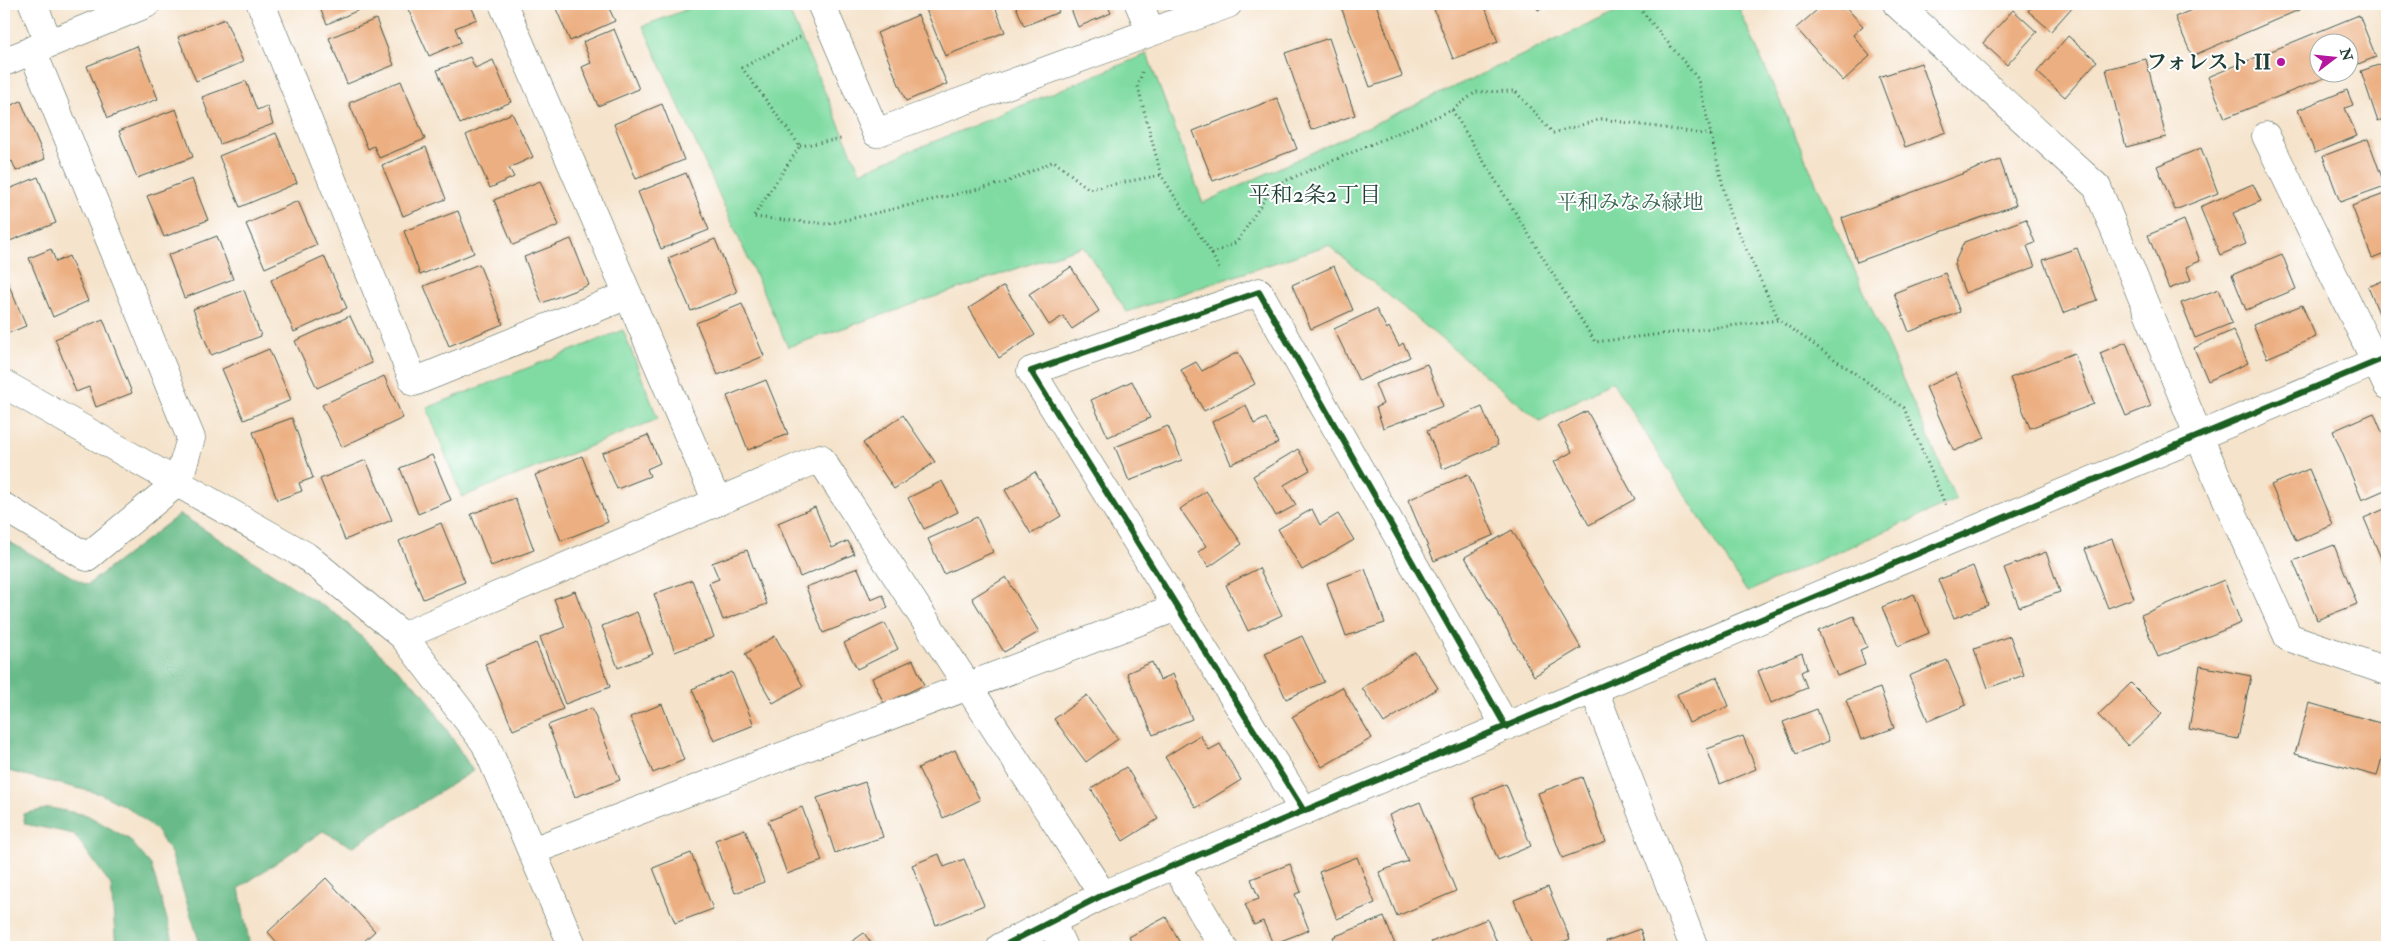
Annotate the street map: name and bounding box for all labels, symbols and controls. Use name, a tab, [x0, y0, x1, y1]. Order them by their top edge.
north arrow	[2308, 32, 2358, 82]
text: N	[2336, 45, 2356, 63]
place label: フォレスト II	[2146, 49, 2272, 76]
marker: フォレスト II	[2275, 56, 2287, 68]
district label: 平和2条2丁目	[1249, 181, 1381, 209]
park label: 平和みなみ緑地	[1557, 189, 1704, 216]

